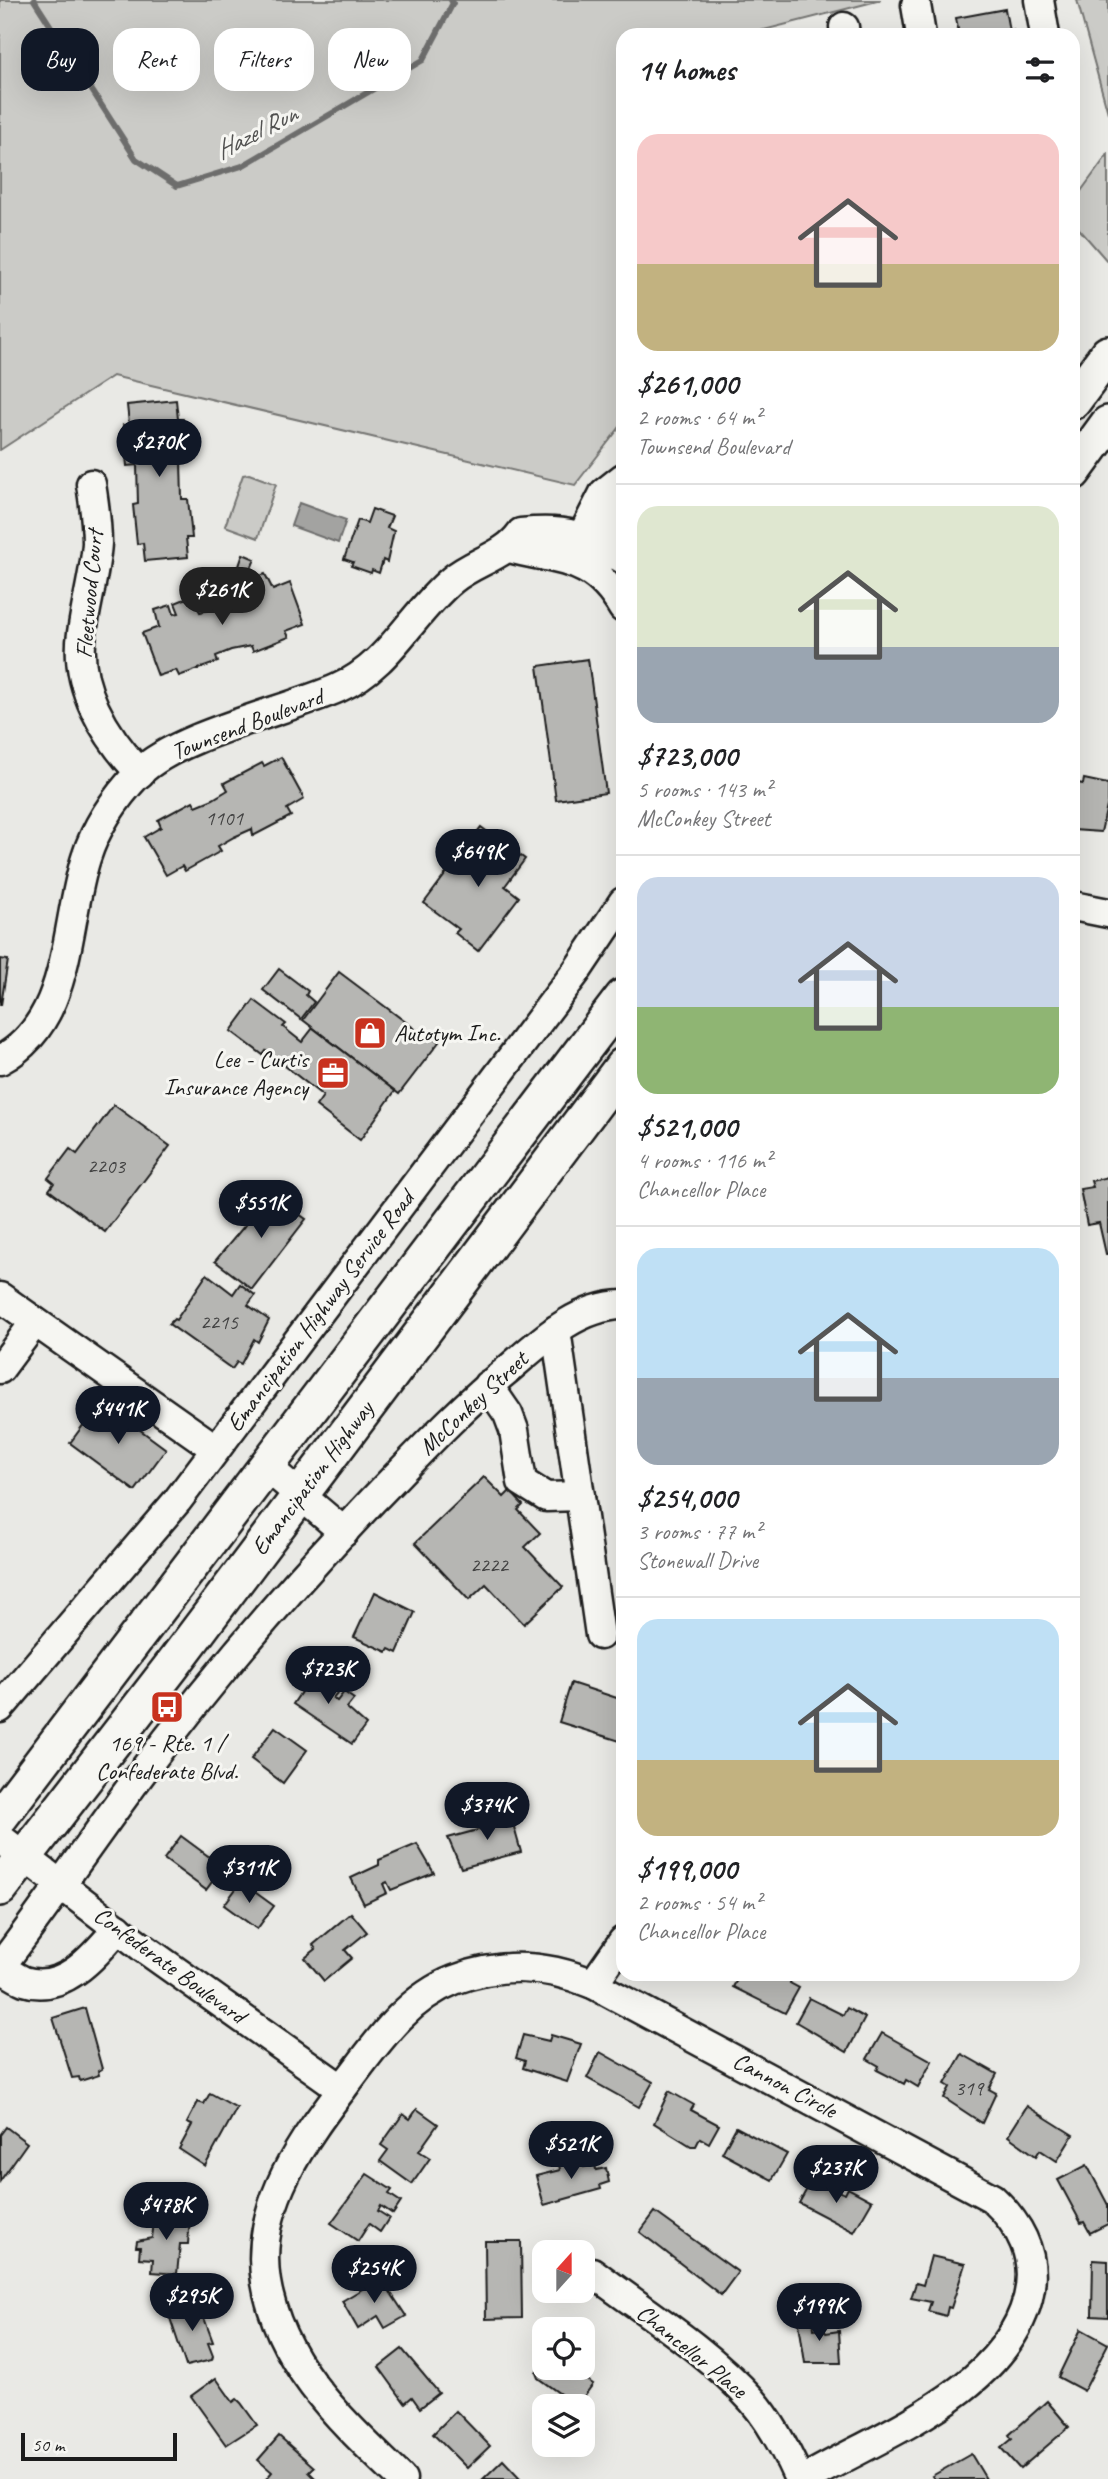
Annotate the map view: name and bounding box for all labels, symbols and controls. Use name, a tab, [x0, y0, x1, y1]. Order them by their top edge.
chip: Buy	[21, 28, 99, 91]
chip: Rent	[113, 28, 200, 91]
chip: Filters	[214, 28, 314, 91]
chip: New	[328, 28, 411, 91]
text: 14 homes	[637, 51, 735, 89]
icon: filters	[1021, 51, 1059, 89]
water label: Hazel Run	[209, 96, 305, 167]
icon: home	[785, 180, 911, 306]
text: $261,000	[637, 365, 738, 403]
text: 2 rooms · 64 m²	[637, 403, 761, 432]
pin: $270K	[110, 420, 208, 479]
text: $270K	[133, 427, 186, 456]
text: Townsend Boulevard	[637, 432, 790, 461]
street label: Fleetwood Court	[68, 525, 110, 659]
icon: home	[785, 552, 911, 678]
pin: $261K	[173, 568, 271, 627]
text: $261K	[195, 575, 249, 604]
street label: Townsend Boulevard	[167, 680, 330, 767]
text: $723,000	[637, 737, 737, 775]
text: 5 rooms · 143 m²	[637, 775, 772, 804]
text: McConkey Street	[637, 804, 770, 833]
house number: 1101	[205, 805, 244, 831]
pin: $649K	[429, 830, 527, 889]
text: $649K	[451, 837, 505, 866]
icon: home	[785, 923, 911, 1049]
shop icon: Autotym Inc.	[351, 1014, 389, 1052]
place label: Autotym Inc.	[394, 1018, 501, 1048]
place label: Lee - Curtis Insurance Agency	[164, 1044, 310, 1102]
office icon: Lee - Curtis Insurance Agency	[314, 1054, 352, 1092]
text: $521,000	[637, 1108, 737, 1146]
text: 4 rooms · 116 m²	[637, 1146, 772, 1175]
house number: 2203	[87, 1153, 126, 1179]
text: Chancellor Place	[637, 1175, 765, 1204]
pin: $551K	[212, 1180, 310, 1240]
street label: Emancipation Highway Service Road	[220, 1182, 423, 1437]
text: $551K	[235, 1188, 287, 1217]
icon: home	[785, 1294, 911, 1420]
house number: 2215	[200, 1309, 239, 1335]
street label: McConkey Street	[412, 1343, 536, 1461]
pin: $441K	[69, 1386, 167, 1446]
text: $441K	[91, 1394, 145, 1423]
street label: Emancipation Highway	[244, 1394, 381, 1561]
text: $254,000	[637, 1479, 737, 1517]
text: 3 rooms · 77 m²	[637, 1517, 761, 1546]
text: Stonewall Drive	[637, 1546, 758, 1575]
house number: 2222	[470, 1552, 509, 1578]
pin: $723K	[279, 1646, 377, 1706]
text: $723K	[302, 1654, 355, 1683]
icon: home	[785, 1665, 911, 1791]
bus stop icon: 169 - Rte. 1 / Confederate Blvd.	[148, 1688, 186, 1726]
place label: 169 - Rte. 1 / Confederate Blvd.	[96, 1728, 238, 1786]
pin: $374K	[438, 1783, 536, 1842]
text: $374K	[461, 1790, 514, 1819]
pin: $311K	[200, 1846, 298, 1905]
text: $199,000	[637, 1850, 737, 1888]
text: $311K	[222, 1853, 276, 1882]
text: 2 rooms · 54 m²	[637, 1888, 761, 1917]
street label: Confederate Boulevard	[88, 1900, 255, 2032]
text: Chancellor Place	[637, 1917, 765, 1946]
street label: Cannon Circle	[728, 2045, 844, 2126]
house number: 319	[955, 2075, 985, 2101]
pin: $521K	[522, 2122, 620, 2181]
text: $521K	[545, 2129, 597, 2158]
pin: $237K	[787, 2146, 885, 2205]
text: $237K	[810, 2153, 863, 2182]
pin: $478K	[117, 2182, 215, 2242]
text: $478K	[140, 2190, 193, 2219]
north arrow	[532, 2240, 595, 2303]
map controls	[532, 2240, 595, 2457]
pin: $254K	[325, 2246, 423, 2305]
text: $254K	[348, 2253, 400, 2282]
pin: $295K	[143, 2274, 241, 2333]
text: $295K	[166, 2281, 218, 2310]
pin: $199K	[770, 2284, 868, 2343]
text: $199K	[793, 2291, 845, 2320]
street label: Chancellor Place	[631, 2297, 755, 2406]
button: locate	[532, 2317, 595, 2380]
button: layers	[532, 2394, 595, 2457]
scale bar	[21, 2430, 177, 2462]
text: 50 m	[32, 2433, 64, 2457]

